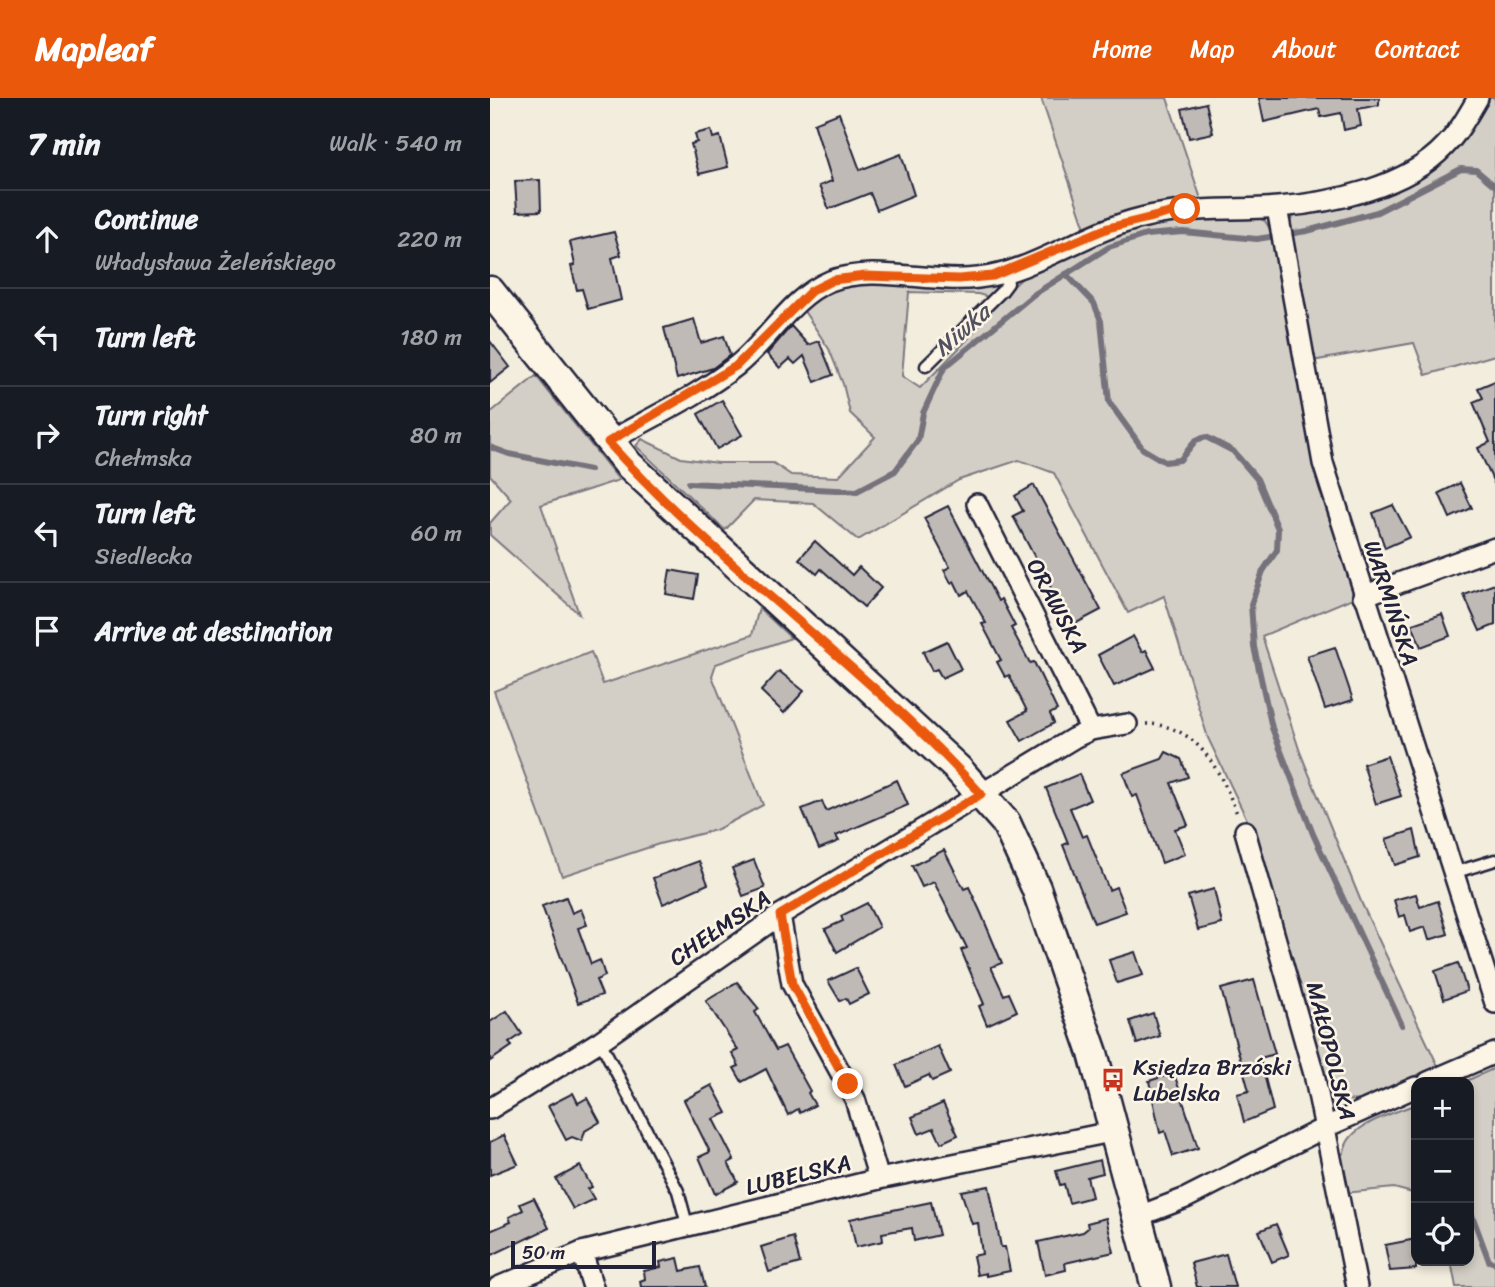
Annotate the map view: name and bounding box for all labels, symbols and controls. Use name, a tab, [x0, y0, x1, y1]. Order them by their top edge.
text: Mapleaf	[35, 20, 153, 78]
text: Home	[1092, 28, 1152, 70]
text: Map	[1190, 28, 1234, 70]
text: About	[1272, 28, 1337, 70]
text: Contact	[1375, 28, 1460, 70]
text: 7 min	[28, 117, 100, 171]
text: Walk · 540 m	[329, 123, 462, 164]
route start	[1169, 193, 1200, 224]
text: Continue	[95, 196, 198, 242]
text: 220 m	[397, 219, 462, 260]
icon: ahead	[28, 220, 66, 258]
text: Władysława Żeleńskiego	[95, 242, 336, 283]
water label: Niwka	[924, 291, 1002, 367]
text: Turn left	[95, 314, 195, 360]
text: 180 m	[400, 317, 462, 358]
icon: left	[28, 318, 66, 356]
text: Turn right	[95, 392, 208, 438]
text: 80 m	[410, 415, 462, 456]
icon: right	[28, 416, 66, 454]
text: Chełmska	[95, 438, 192, 479]
text: Turn left	[95, 490, 195, 536]
text: 60 m	[411, 513, 462, 554]
icon: left	[28, 514, 66, 552]
street label: WARMIŃSKA	[1351, 535, 1431, 671]
text: Siedlecka	[95, 536, 193, 577]
street label: ORAWSKA	[1015, 551, 1099, 661]
text: Arrive at destination	[95, 608, 332, 654]
icon: arrive	[28, 612, 66, 650]
street label: CHEŁMSKA	[660, 879, 780, 977]
street label: MAŁOPOLSKA	[1294, 977, 1368, 1125]
place label: Księdza Brzóski Lubelska	[1133, 1047, 1292, 1114]
bus stop icon: Księdza Brzóski Lubelska	[1099, 1066, 1127, 1094]
route end	[832, 1068, 863, 1099]
map controls	[1411, 1077, 1474, 1266]
button: +	[1411, 1077, 1474, 1140]
button: −	[1411, 1140, 1474, 1203]
street label: LUBELSKA	[741, 1142, 855, 1208]
button: locate	[1411, 1203, 1474, 1266]
text: 50 m	[522, 1236, 565, 1269]
scale bar	[511, 1238, 656, 1270]

